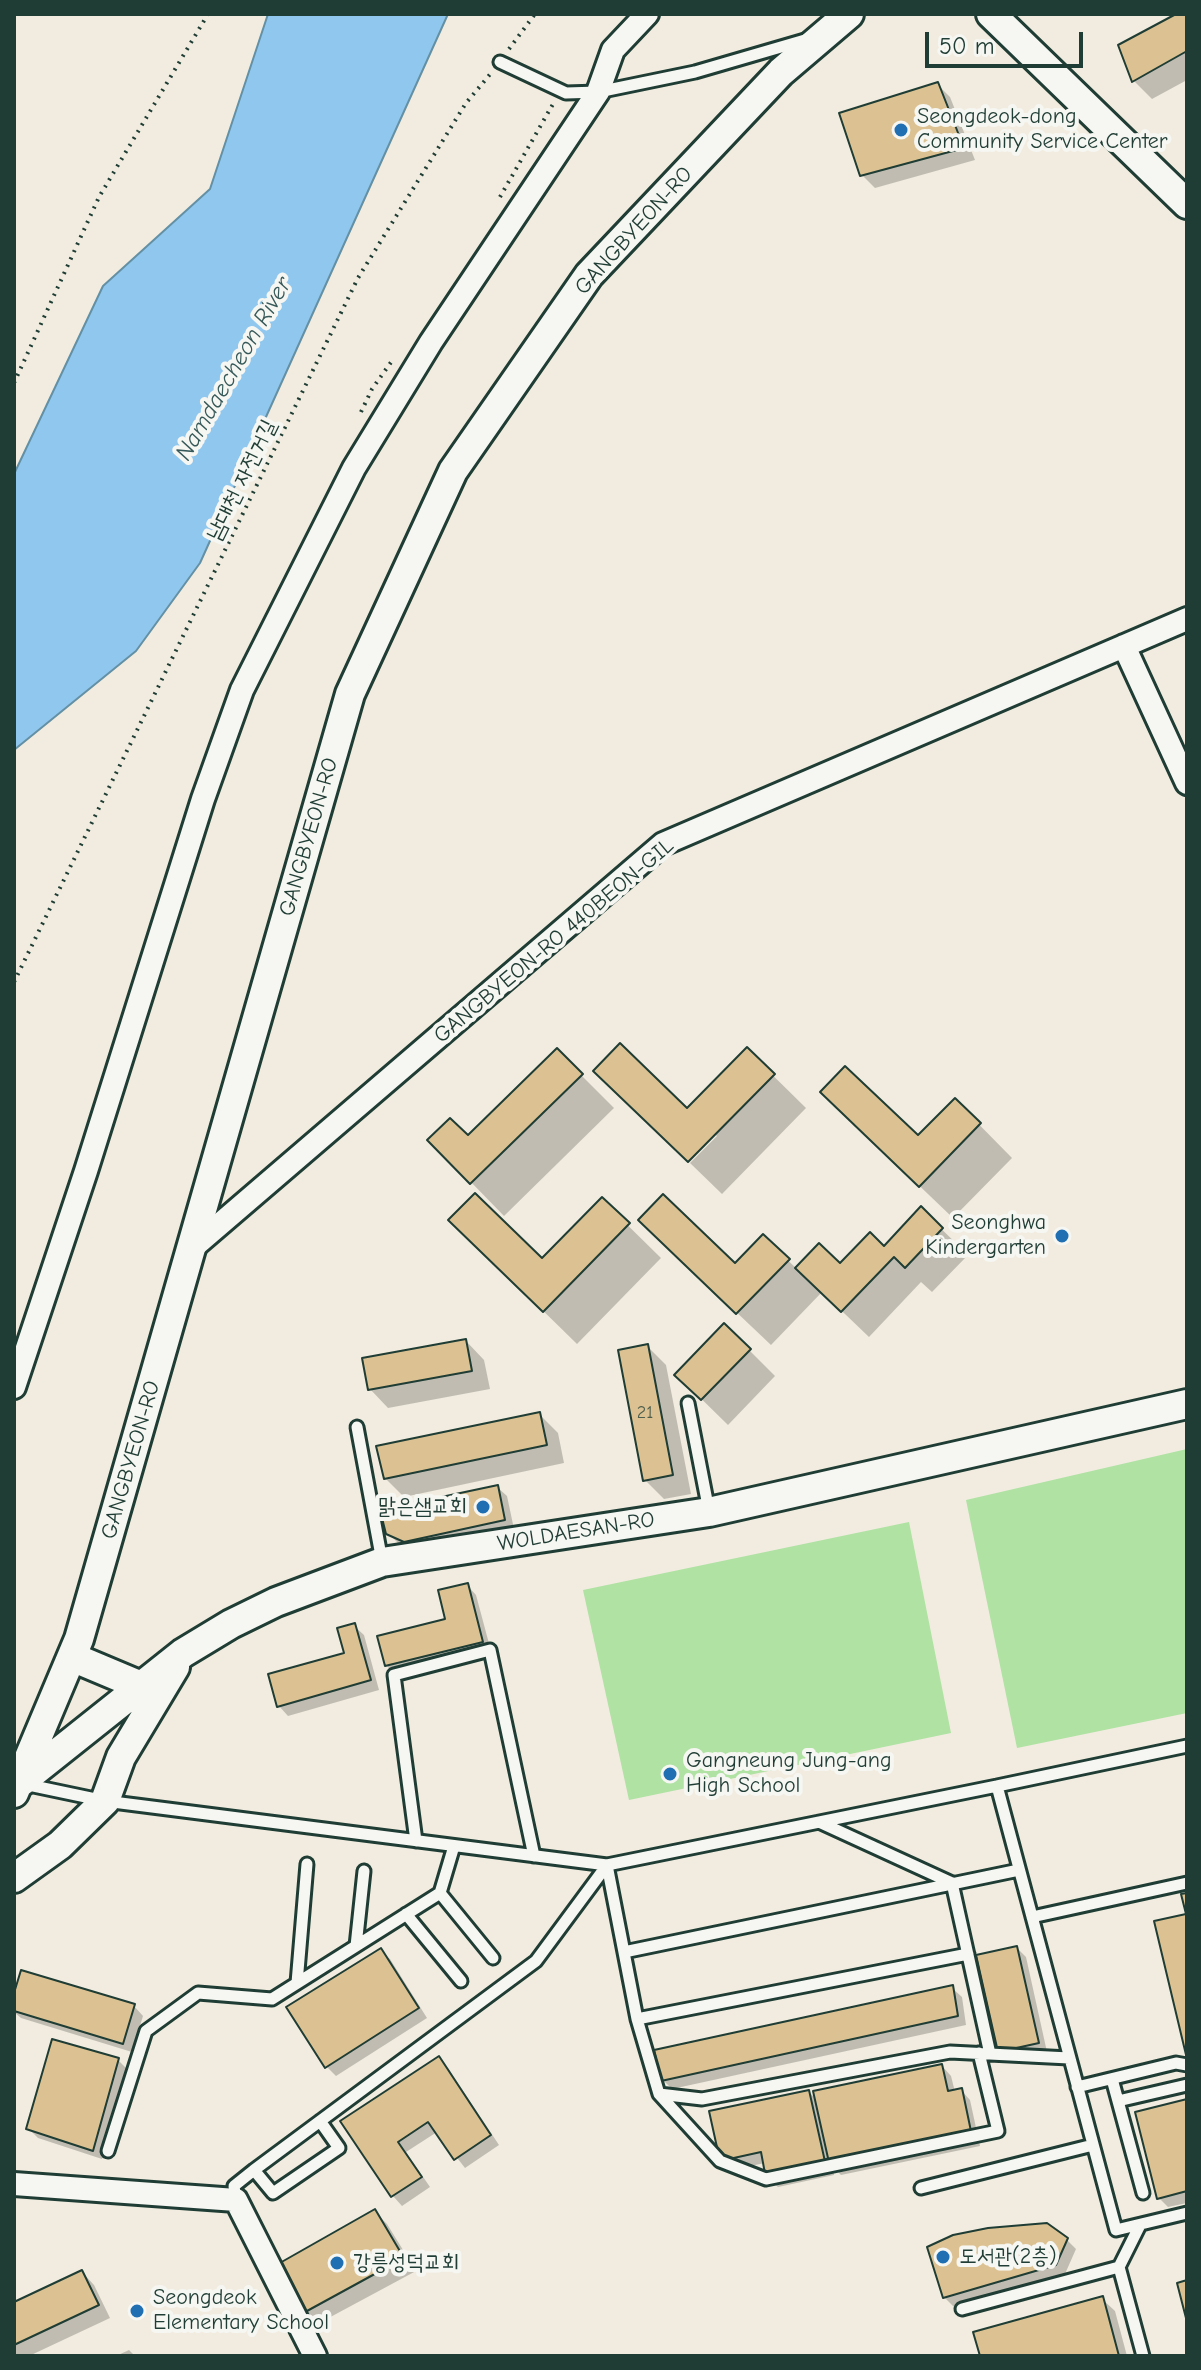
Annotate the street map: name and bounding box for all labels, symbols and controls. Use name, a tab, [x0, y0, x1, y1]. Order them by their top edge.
scale bar	[929, 16, 1087, 66]
text: 50 m	[939, 32, 995, 60]
place label: Seongdeok-dong Community Service Center	[917, 104, 1168, 156]
marker: Seongdeok-dong Community Service Center	[892, 121, 910, 139]
street label: GANGBYEON-RO	[570, 162, 698, 300]
water label: Namdaecheon River	[170, 272, 298, 466]
street label: 남대천 자전거길	[201, 415, 283, 545]
street label: GANGBYEON-RO	[274, 755, 344, 919]
street label: GANGBYEON-RO 440BEON-GIL	[429, 833, 679, 1049]
place label: Seonghwa Kindergarten	[925, 1210, 1046, 1262]
marker: Seonghwa Kindergarten	[1053, 1227, 1071, 1245]
street label: GANGBYEON-RO	[96, 1378, 166, 1542]
house number: 21	[637, 1402, 653, 1424]
place label: 맑은샘교회	[378, 1494, 467, 1520]
marker: 맑은샘교회	[474, 1498, 492, 1516]
street label: WOLDAESAN-RO	[496, 1507, 656, 1557]
place label: Gangneung Jung-ang High School	[686, 1748, 892, 1800]
marker: Gangneung Jung-ang High School	[661, 1765, 679, 1783]
place label: 도서관(2층)	[959, 2244, 1057, 2270]
marker: 도서관(2층)	[934, 2248, 952, 2266]
place label: 강릉성덕교회	[353, 2250, 459, 2276]
marker: 강릉성덕교회	[328, 2254, 346, 2272]
place label: Seongdeok Elementary School	[153, 2285, 329, 2336]
marker: Seongdeok Elementary School	[128, 2302, 146, 2320]

